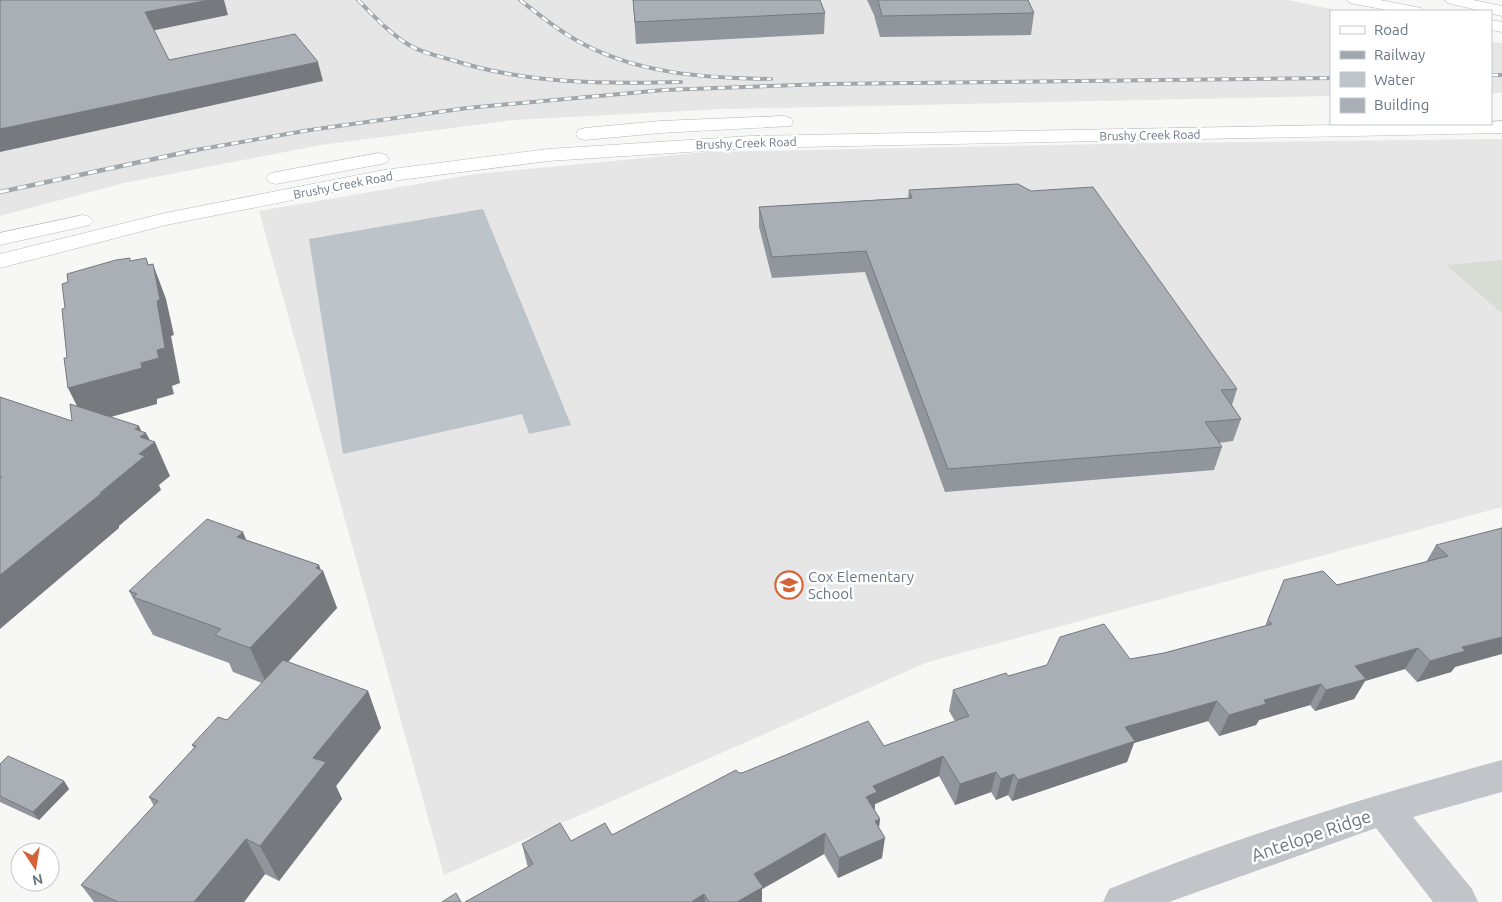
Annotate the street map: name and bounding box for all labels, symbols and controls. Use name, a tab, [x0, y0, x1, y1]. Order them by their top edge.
legend	[1330, 10, 1492, 125]
text: Road	[1374, 21, 1409, 38]
text: Railway	[1374, 46, 1425, 63]
text: Water	[1374, 71, 1415, 88]
text: Building	[1374, 96, 1429, 113]
street label: Brushy Creek Road	[1099, 128, 1201, 142]
street label: Brushy Creek Road	[695, 135, 797, 151]
street label: Brushy Creek Road	[292, 169, 394, 201]
place label: Cox Elementary School	[808, 568, 914, 602]
school or university icon: Cox Elementary School	[774, 570, 804, 600]
street label: Antelope Ridge	[1249, 805, 1373, 865]
north arrow	[10, 842, 60, 892]
text: N	[31, 871, 44, 889]

